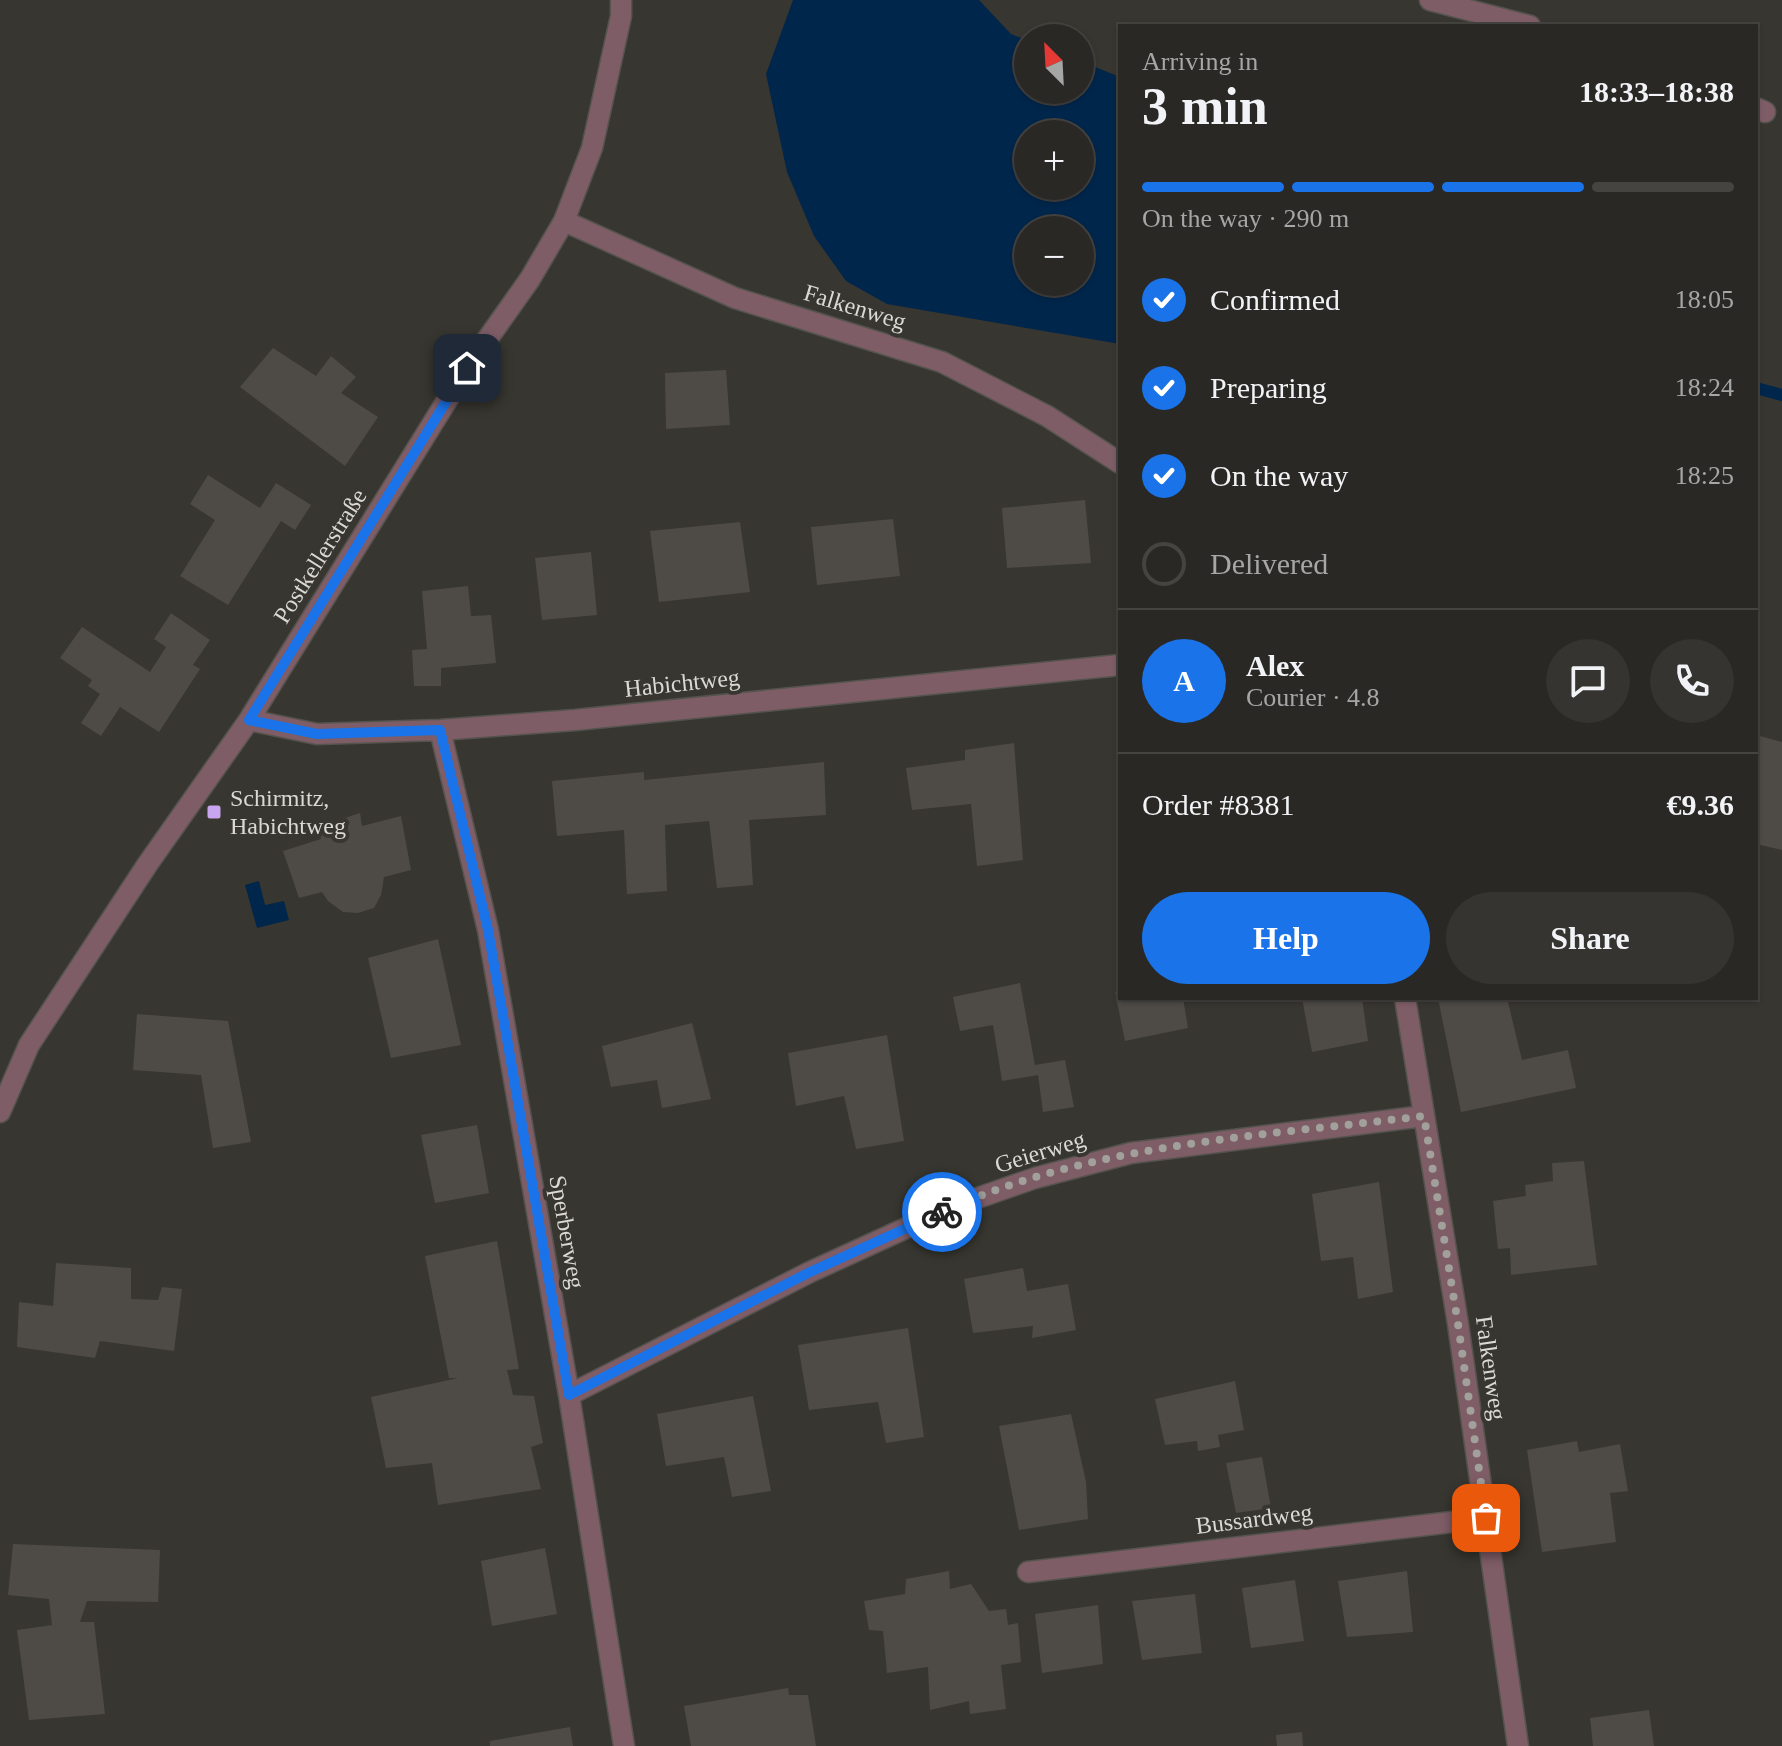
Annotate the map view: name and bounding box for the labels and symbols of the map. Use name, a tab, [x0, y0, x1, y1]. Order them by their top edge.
north arrow	[1014, 24, 1094, 104]
street label: Falkenweg	[801, 279, 909, 335]
pin	[433, 334, 501, 402]
street label: Postkellerstraße	[268, 484, 372, 628]
street label: Habichtweg	[623, 664, 741, 702]
place label: Schirmitz, Habichtweg	[230, 785, 346, 839]
marker: Schirmitz, Habichtweg	[205, 803, 223, 821]
street label: Geierweg	[992, 1126, 1088, 1178]
courier	[902, 1172, 982, 1252]
street label: Sperberweg	[544, 1173, 590, 1291]
street label: Falkenweg	[1471, 1314, 1511, 1422]
pin	[1452, 1484, 1520, 1552]
street label: Bussardweg	[1194, 1499, 1314, 1539]

